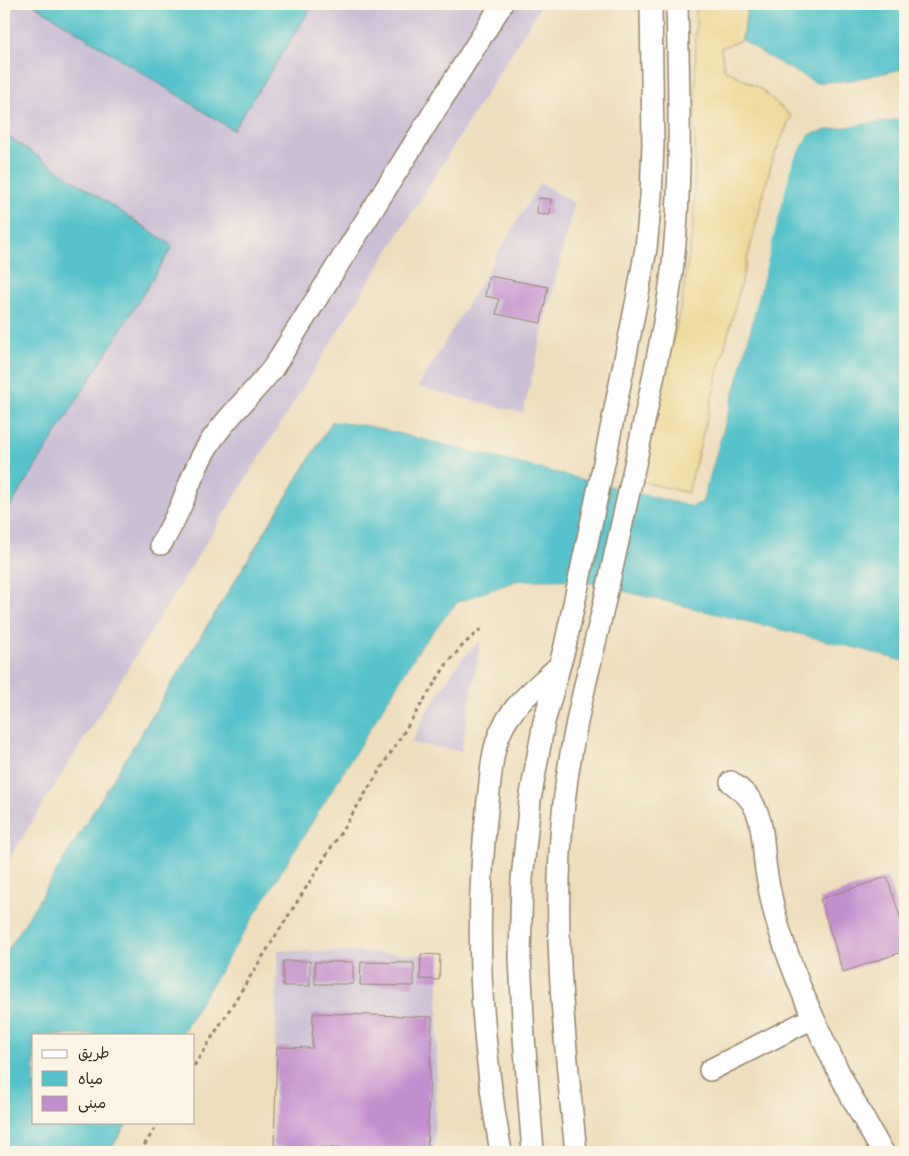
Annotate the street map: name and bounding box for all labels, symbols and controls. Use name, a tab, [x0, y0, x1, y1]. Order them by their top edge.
legend	[32, 1034, 195, 1124]
text: طريق	[78, 1044, 110, 1064]
text: مياه	[78, 1070, 103, 1090]
text: مبنى	[78, 1094, 106, 1114]

